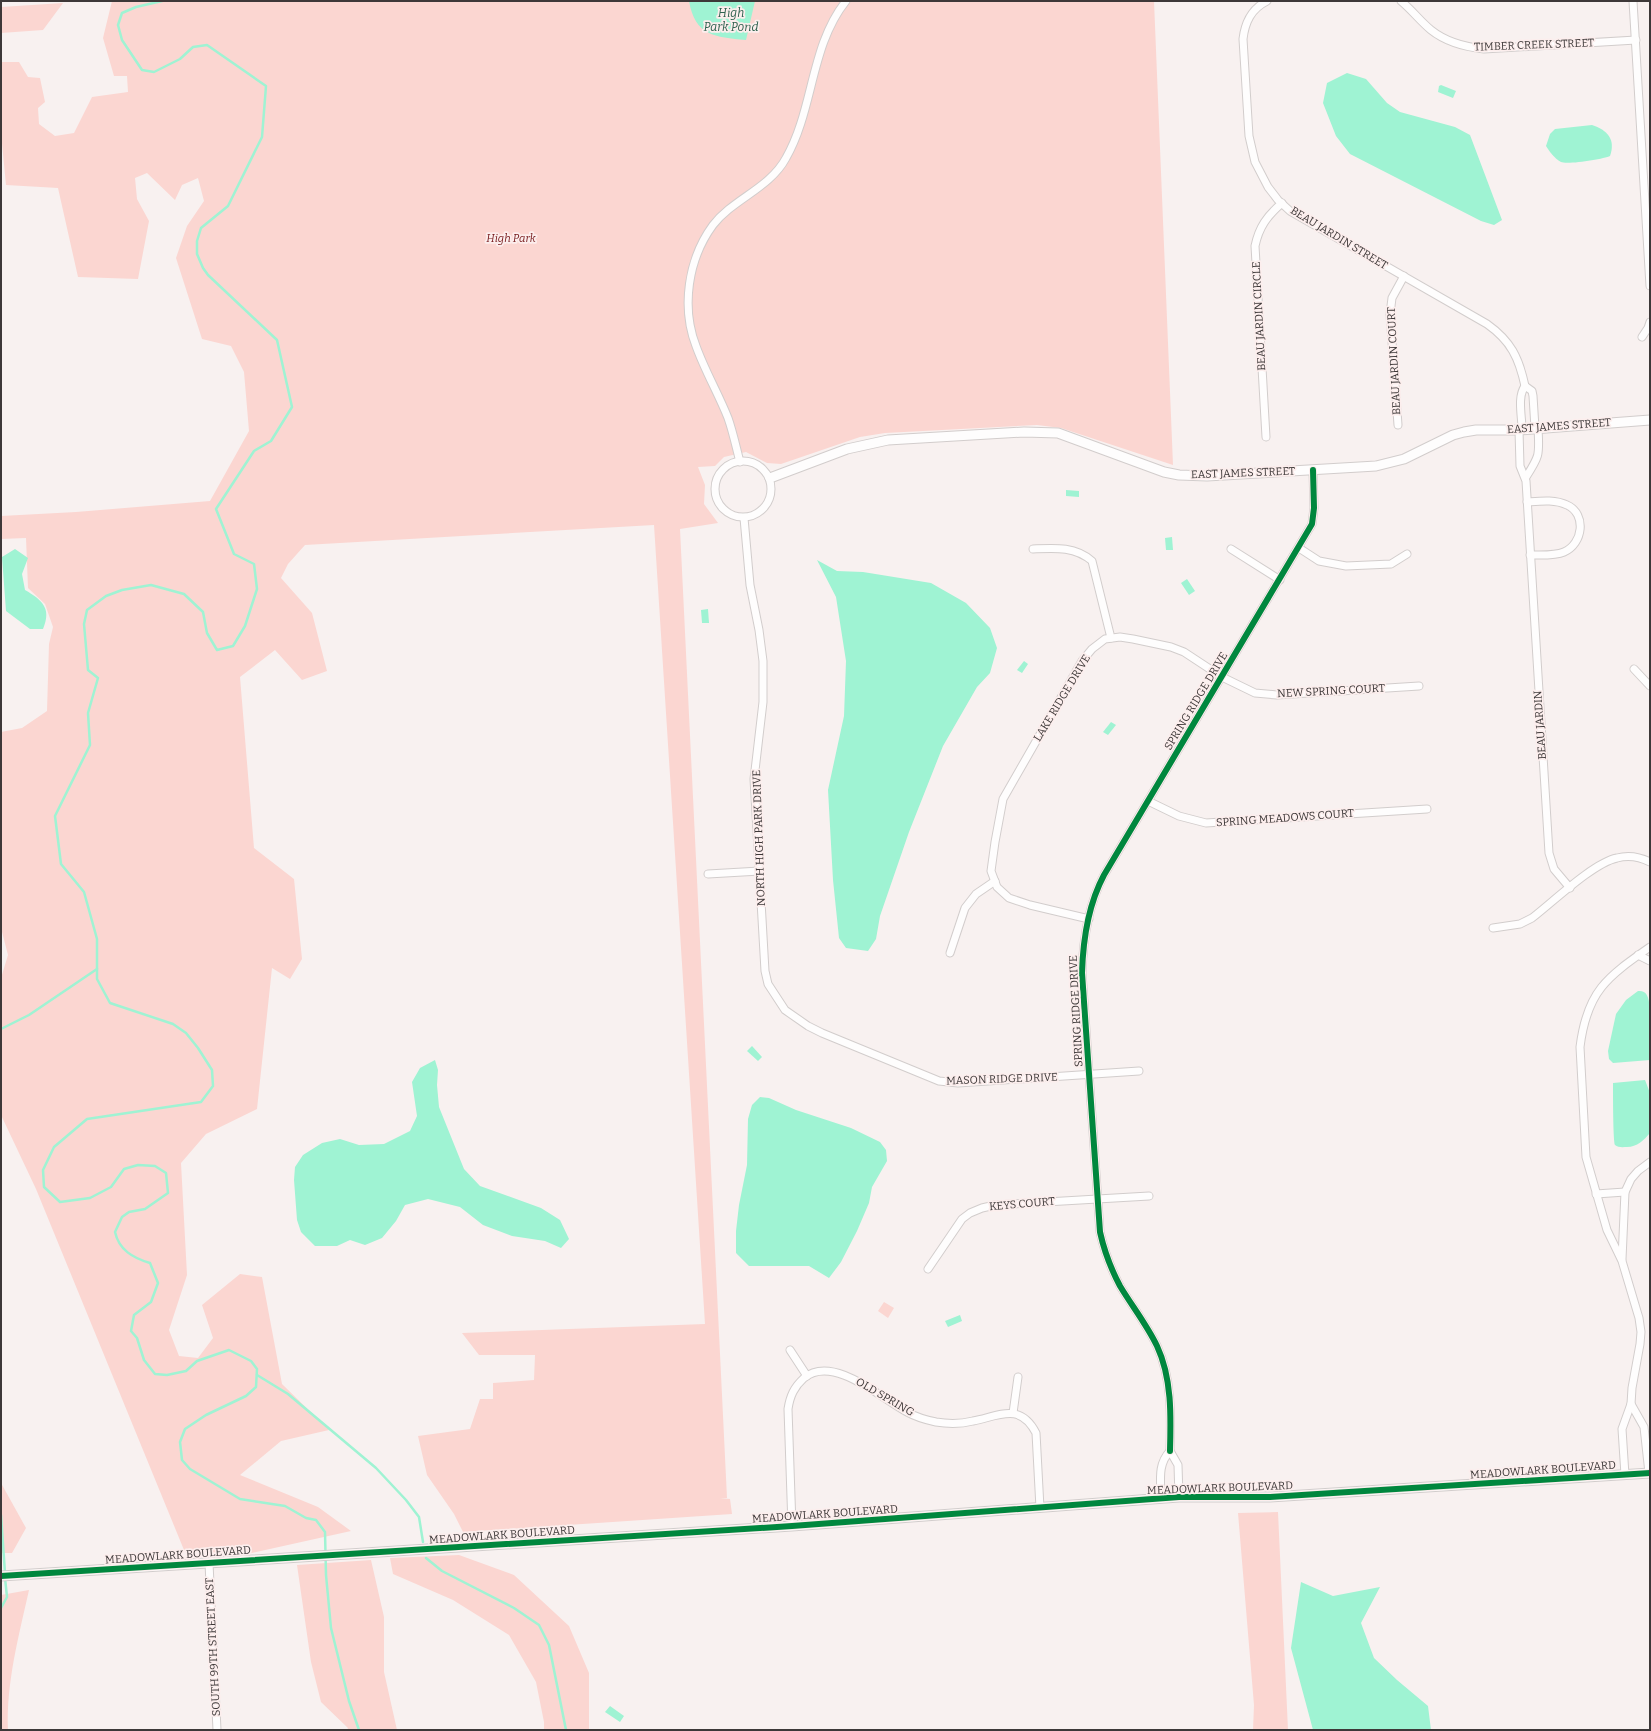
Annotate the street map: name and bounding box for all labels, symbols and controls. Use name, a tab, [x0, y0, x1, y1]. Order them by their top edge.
water label: High Park Pond	[703, 6, 759, 34]
street label: TIMBER CREEK STREET	[1474, 36, 1595, 54]
street label: BEAU JARDIN STREET	[1288, 204, 1390, 272]
park label: High Park	[486, 232, 537, 245]
street label: BEAU JARDIN CIRCLE	[1250, 261, 1268, 371]
street label: BEAU JARDIN COURT	[1385, 306, 1403, 415]
street label: EAST JAMES STREET	[1507, 416, 1612, 436]
street label: EAST JAMES STREET	[1191, 465, 1296, 481]
street label: SPRING RIDGE DRIVE	[1162, 650, 1230, 752]
street label: LAKE RIDGE DRIVE	[1031, 652, 1093, 744]
street label: NEW SPRING COURT	[1277, 682, 1386, 700]
street label: BEAU JARDIN	[1531, 690, 1549, 760]
street label: NORTH HIGH PARK DRIVE	[750, 770, 768, 906]
street label: SPRING MEADOWS COURT	[1216, 807, 1355, 829]
street label: SPRING RIDGE DRIVE	[1067, 955, 1085, 1067]
street label: MASON RIDGE DRIVE	[946, 1071, 1058, 1087]
street label: KEYS COURT	[989, 1195, 1056, 1213]
street label: OLD SPRING	[854, 1375, 916, 1419]
street label: MEADOWLARK BOULEVARD	[1470, 1458, 1616, 1482]
street label: MEADOWLARK BOULEVARD	[1147, 1479, 1293, 1497]
street label: MEADOWLARK BOULEVARD	[752, 1502, 898, 1526]
street label: MEADOWLARK BOULEVARD	[429, 1523, 575, 1547]
street label: MEADOWLARK BOULEVARD	[105, 1543, 251, 1567]
street label: SOUTH 99TH STREET EAST	[203, 1577, 223, 1717]

